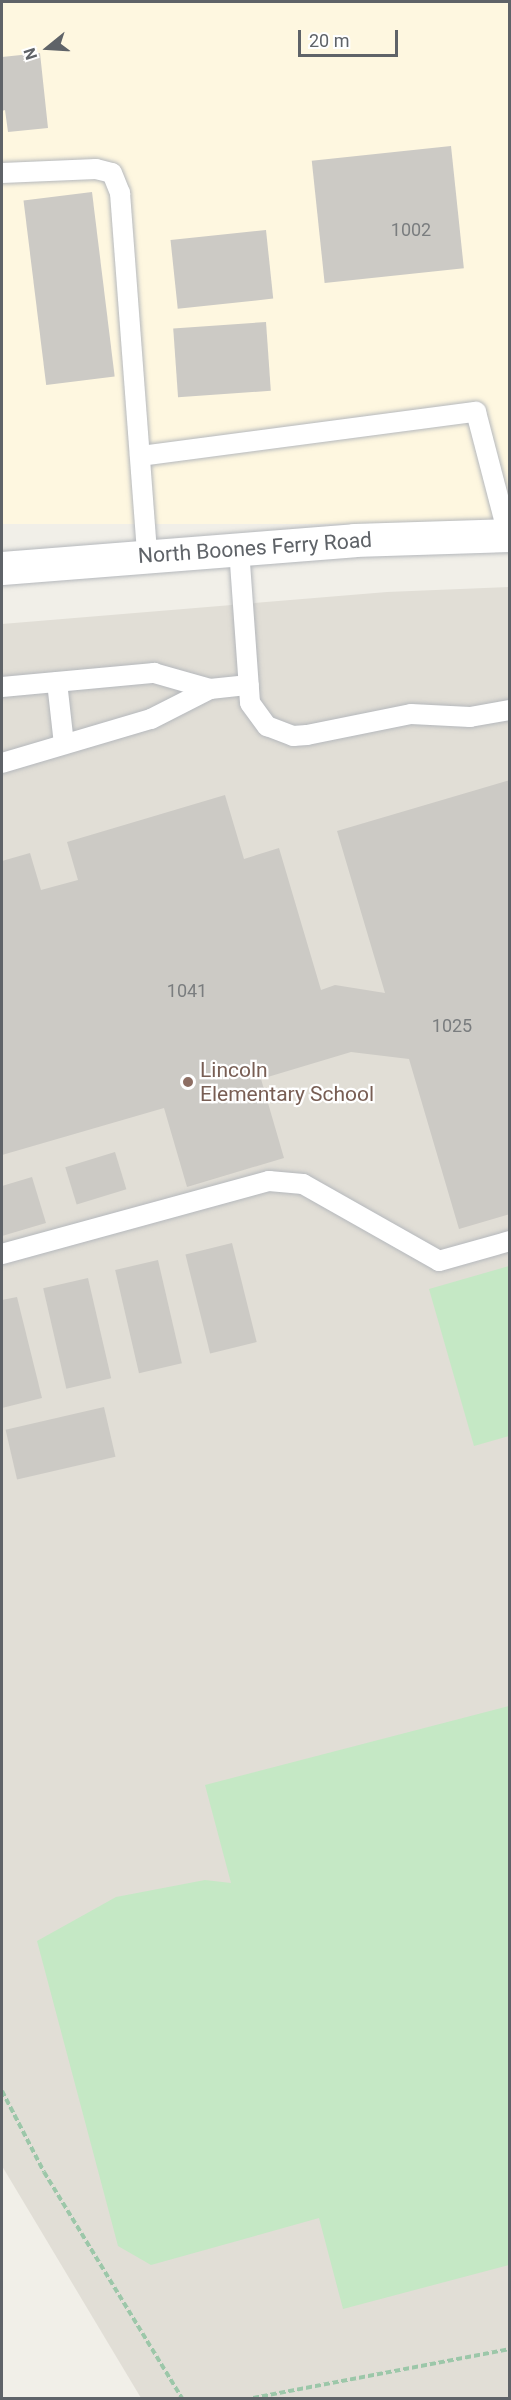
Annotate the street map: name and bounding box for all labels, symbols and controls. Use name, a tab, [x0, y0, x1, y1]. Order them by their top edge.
north arrow	[18, 18, 78, 78]
scale bar	[301, 18, 402, 56]
text: 20 m	[309, 30, 349, 51]
text: N	[20, 45, 41, 62]
house number: 1002	[391, 219, 431, 241]
street label: North Boones Ferry Road	[137, 527, 373, 569]
house number: 1041	[167, 980, 207, 1002]
house number: 1025	[432, 1015, 472, 1037]
place label: Lincoln Elementary School	[200, 1057, 374, 1107]
marker: Lincoln Elementary School	[181, 1075, 195, 1089]

